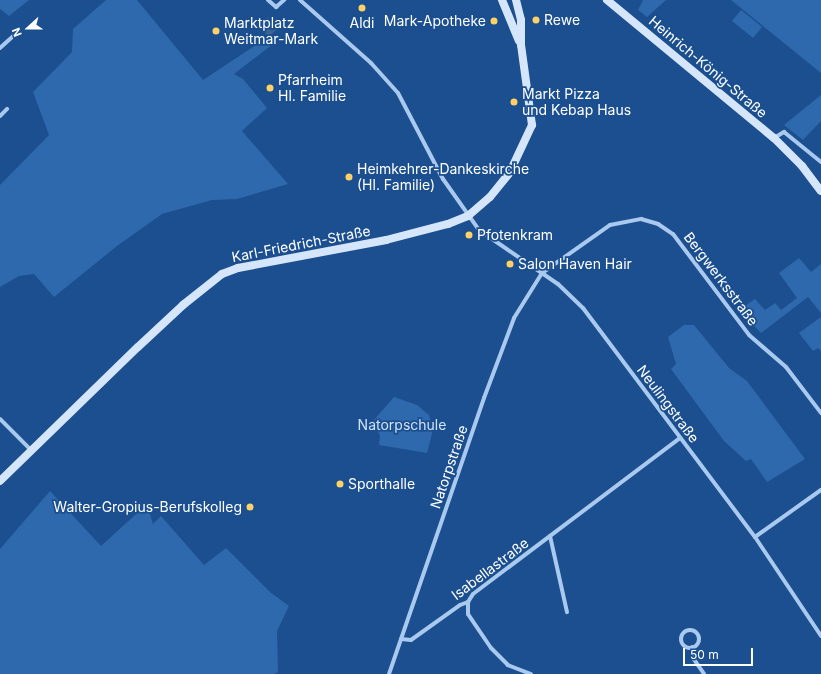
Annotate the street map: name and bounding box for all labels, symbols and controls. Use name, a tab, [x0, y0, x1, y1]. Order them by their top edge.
marker: Aldi	[357, 3, 367, 13]
north arrow	[8, 8, 48, 48]
place label: Rewe	[544, 12, 580, 28]
place label: Mark-Apotheke	[384, 13, 486, 29]
street label: Heinrich-König-Straße	[645, 13, 771, 121]
place label: Marktplatz Weitmar-Mark	[224, 15, 318, 48]
place label: Aldi	[349, 15, 375, 31]
marker: Rewe	[531, 15, 541, 25]
marker: Mark-Apotheke	[489, 16, 499, 26]
text: N	[9, 26, 25, 39]
marker: Marktplatz Weitmar-Mark	[211, 26, 221, 36]
place label: Pfarrheim Hl. Familie	[278, 72, 346, 104]
marker: Pfarrheim Hl. Familie	[265, 83, 275, 93]
place label: Markt Pizza und Kebap Haus	[522, 86, 631, 118]
marker: Markt Pizza und Kebap Haus	[509, 97, 519, 107]
place label: Heimkehrer-Dankeskirche (Hl. Familie)	[357, 161, 529, 194]
marker: Heimkehrer-Dankeskirche (Hl. Familie)	[344, 172, 354, 182]
street label: Karl-Friedrich-Straße	[230, 222, 372, 266]
place label: Pfotenkram	[477, 227, 553, 243]
street label: Bergwerksstraße	[680, 229, 762, 329]
marker: Pfotenkram	[464, 230, 474, 240]
place label: Salon Haven Hair	[518, 256, 632, 272]
marker: Salon Haven Hair	[505, 259, 515, 269]
street label: Neulingstraße	[633, 362, 703, 446]
park label: Natorpschule	[358, 417, 446, 433]
street label: Natorpstraße	[427, 423, 471, 511]
place label: Sporthalle	[348, 476, 415, 492]
marker: Sporthalle	[335, 479, 345, 489]
place label: Walter-Gropius-Berufskolleg	[53, 499, 242, 515]
marker: Walter-Gropius-Berufskolleg	[245, 502, 255, 512]
street label: Isabellastraße	[448, 535, 532, 603]
scale bar	[685, 640, 755, 666]
text: 50 m	[690, 647, 719, 662]

